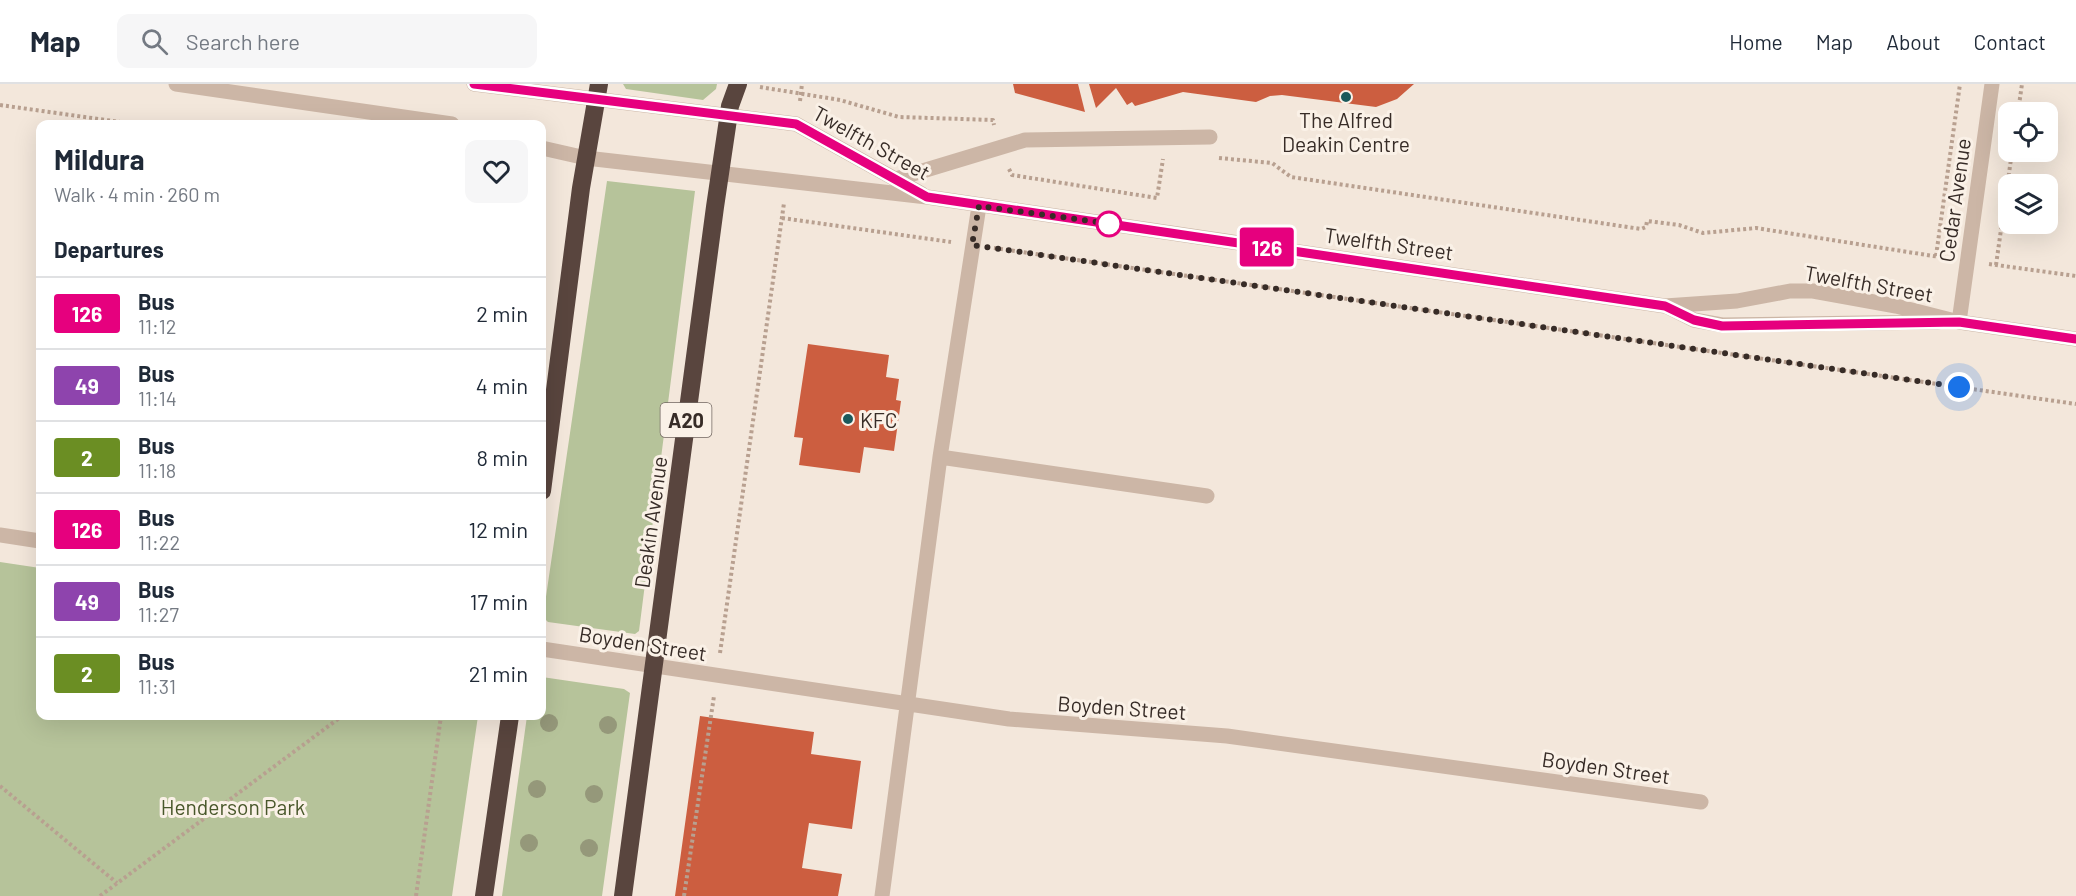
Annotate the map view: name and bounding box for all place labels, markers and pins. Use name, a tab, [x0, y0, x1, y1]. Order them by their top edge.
marker: The Alfred Deakin Centre	[1339, 90, 1353, 104]
place label: The Alfred Deakin Centre	[1282, 107, 1410, 156]
unlabelled marker	[1096, 211, 1122, 237]
place label: KFC	[860, 407, 897, 432]
marker: KFC	[841, 412, 855, 426]

